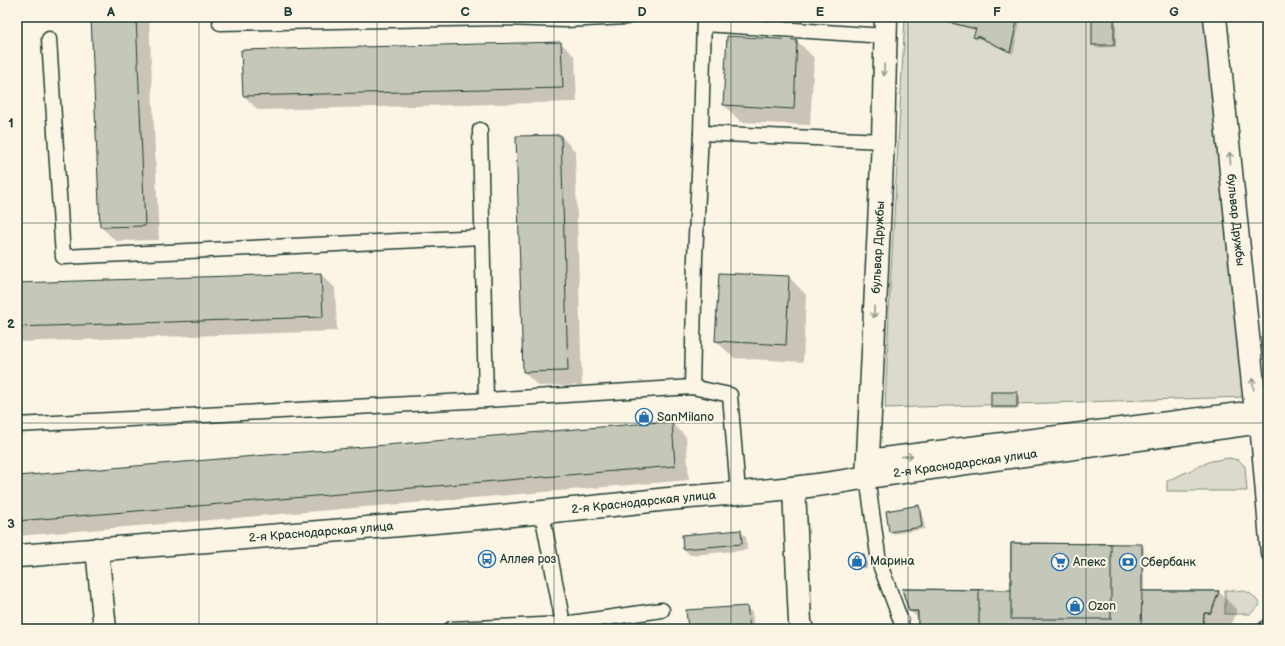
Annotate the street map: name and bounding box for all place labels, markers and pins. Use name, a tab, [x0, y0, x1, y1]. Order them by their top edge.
shop icon: SanMilano	[634, 407, 654, 427]
place label: SanMilano	[657, 410, 714, 425]
bus stop icon: Аллея роз	[477, 549, 497, 569]
shop icon: Марина	[847, 551, 867, 571]
place label: Аллея роз	[499, 552, 556, 567]
supermarket icon: Апекс	[1050, 552, 1070, 572]
bank icon: Сбербанк	[1118, 552, 1138, 572]
place label: Марина	[870, 554, 914, 569]
place label: Апекс	[1072, 555, 1106, 570]
place label: Сбербанк	[1141, 555, 1197, 570]
shop icon: Ozon	[1065, 596, 1085, 616]
place label: Ozon	[1088, 599, 1116, 614]

